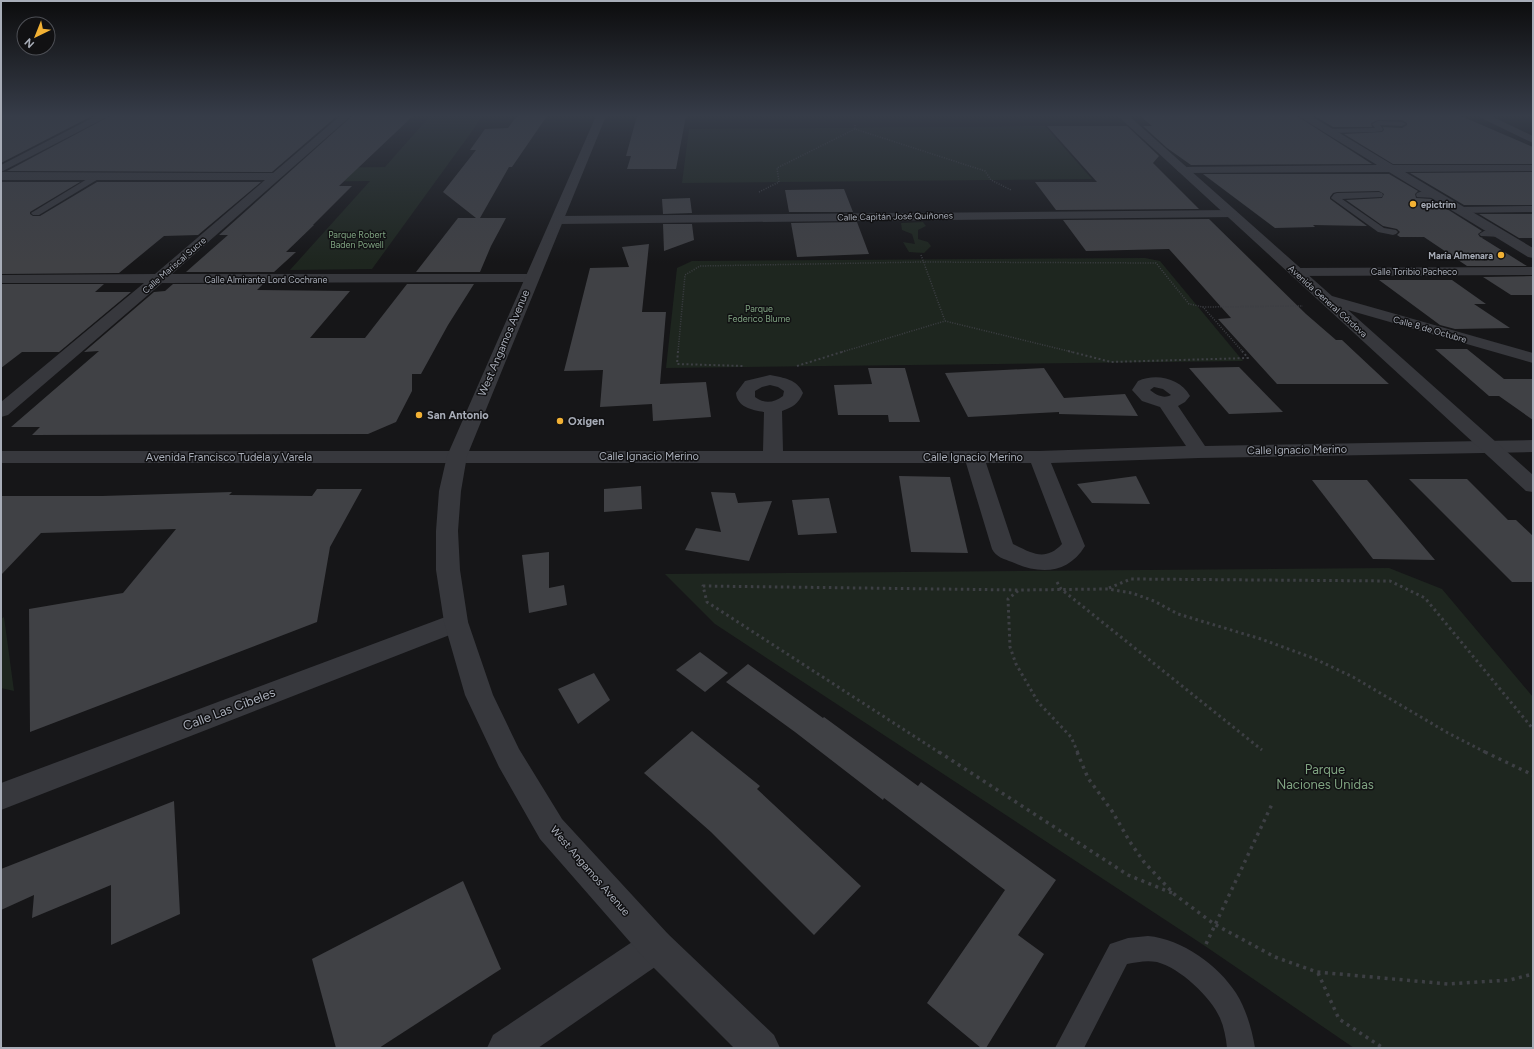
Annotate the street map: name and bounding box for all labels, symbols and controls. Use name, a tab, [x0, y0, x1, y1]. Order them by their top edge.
north arrow	[16, 16, 56, 56]
text: N	[22, 35, 37, 51]
marker: epictrim	[1408, 199, 1418, 209]
place label: epictrim	[1421, 199, 1456, 210]
street label: Calle Capitán José Quiñones	[837, 209, 953, 223]
park label: Parque Robert Baden Powell	[328, 229, 386, 250]
street label: Calle Mariscal Sucre	[140, 234, 208, 296]
place label: María Almenara	[1428, 250, 1493, 261]
marker: María Almenara	[1496, 250, 1506, 260]
street label: Avenida General Córdova	[1286, 263, 1370, 340]
street label: Calle Toribio Pacheco	[1371, 266, 1457, 277]
street label: Calle Almirante Lord Cochrane	[205, 274, 327, 285]
street label: West Angamos Avenue	[476, 288, 532, 398]
park label: Parque Federico Blume	[728, 303, 790, 324]
street label: Calle 8 de Octubre	[1392, 313, 1468, 345]
place label: San Antonio	[427, 409, 489, 422]
marker: San Antonio	[414, 410, 424, 420]
place label: Oxigen	[568, 415, 604, 428]
marker: Oxigen	[555, 416, 565, 426]
street label: Calle Ignacio Merino	[1247, 443, 1347, 457]
street label: Calle Ignacio Merino	[599, 450, 699, 463]
street label: Avenida Francisco Tudela y Varela	[146, 451, 312, 464]
street label: Calle Ignacio Merino	[923, 451, 1023, 464]
street label: Calle Las Cibeles	[181, 684, 277, 734]
park label: Parque Naciones Unidas	[1276, 762, 1374, 792]
street label: West Angamos Avenue	[548, 824, 632, 918]

